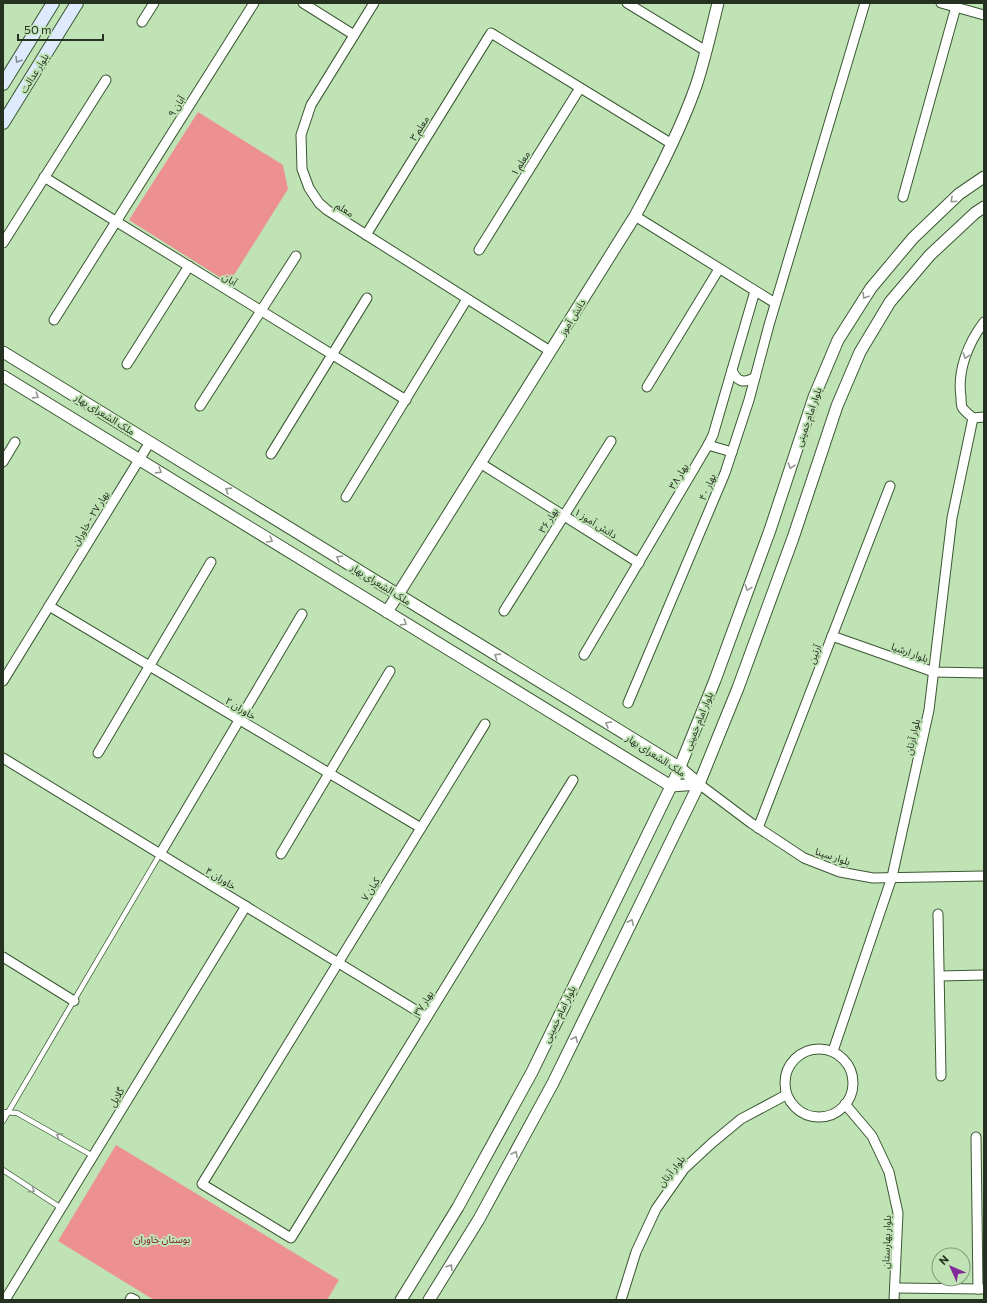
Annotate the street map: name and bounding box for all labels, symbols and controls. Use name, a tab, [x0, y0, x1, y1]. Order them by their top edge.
scale bar	[18, 16, 103, 42]
text: 50 m	[24, 22, 52, 36]
street label: بلوار عدالت	[17, 51, 52, 96]
one-way arrow	[15, 56, 23, 63]
street label: آبان ۹	[165, 92, 188, 119]
street label: معلم ۳	[407, 113, 433, 144]
street label: معلم ۱	[508, 148, 534, 179]
one-way arrow	[950, 195, 958, 203]
street label: معلم	[333, 199, 356, 221]
street label: آبان	[221, 270, 240, 289]
one-way arrow	[863, 292, 870, 299]
street label: دانش آموز	[556, 296, 589, 339]
one-way arrow	[962, 352, 971, 359]
street label: بلوار امام خمینی	[792, 386, 827, 449]
street label: ملک الشعرای بهار	[71, 390, 137, 438]
one-way arrow	[32, 392, 39, 399]
street label: بهار ۳۸	[666, 461, 691, 491]
one-way arrow	[788, 462, 796, 469]
one-way arrow	[155, 467, 162, 474]
street label: بهار ۴۰	[696, 472, 719, 502]
one-way arrow	[225, 487, 232, 495]
street label: بهار ۲۷ - خاوران	[69, 488, 112, 548]
street label: بهار ۳۶	[536, 505, 561, 535]
street label: دانش آموز ۱	[572, 505, 620, 542]
one-way arrow	[266, 535, 273, 543]
one-way arrow	[336, 556, 343, 563]
street label: ملک الشعرای بهار	[347, 560, 413, 608]
one-way arrow	[745, 585, 753, 592]
one-way arrow	[400, 618, 407, 625]
street label: بلوار ارشیا	[889, 640, 930, 665]
street label: آرتین	[805, 642, 824, 666]
one-way arrow	[494, 653, 501, 661]
street label: بلوار امام خمینی	[681, 690, 718, 753]
street label: خاوران ۲	[223, 694, 259, 723]
street label: بلوار آرتان	[902, 717, 923, 757]
one-way arrow	[605, 721, 612, 729]
street label: ملک الشعرای بهار	[623, 731, 688, 780]
street label: بلوار سینا	[814, 845, 852, 868]
street label: خاوران ۴	[203, 864, 239, 893]
street label: کیان ۷	[358, 874, 382, 903]
one-way arrow	[626, 919, 634, 926]
street label: بلوار امام خمینی	[540, 983, 581, 1046]
street label: بهار ۳۷	[411, 988, 436, 1018]
one-way arrow	[570, 1036, 578, 1043]
street label: گلایل	[106, 1084, 127, 1109]
one-way arrow	[56, 1134, 63, 1141]
one-way arrow	[510, 1151, 517, 1158]
street label: بلوار آرتان	[655, 1153, 688, 1190]
one-way arrow	[28, 1185, 35, 1192]
street label: بلوار بهارستان	[879, 1215, 894, 1269]
park label: بوستان خاوران	[134, 1233, 191, 1246]
north arrow	[931, 1247, 971, 1287]
text: N	[936, 1252, 951, 1267]
one-way arrow	[445, 1264, 453, 1271]

